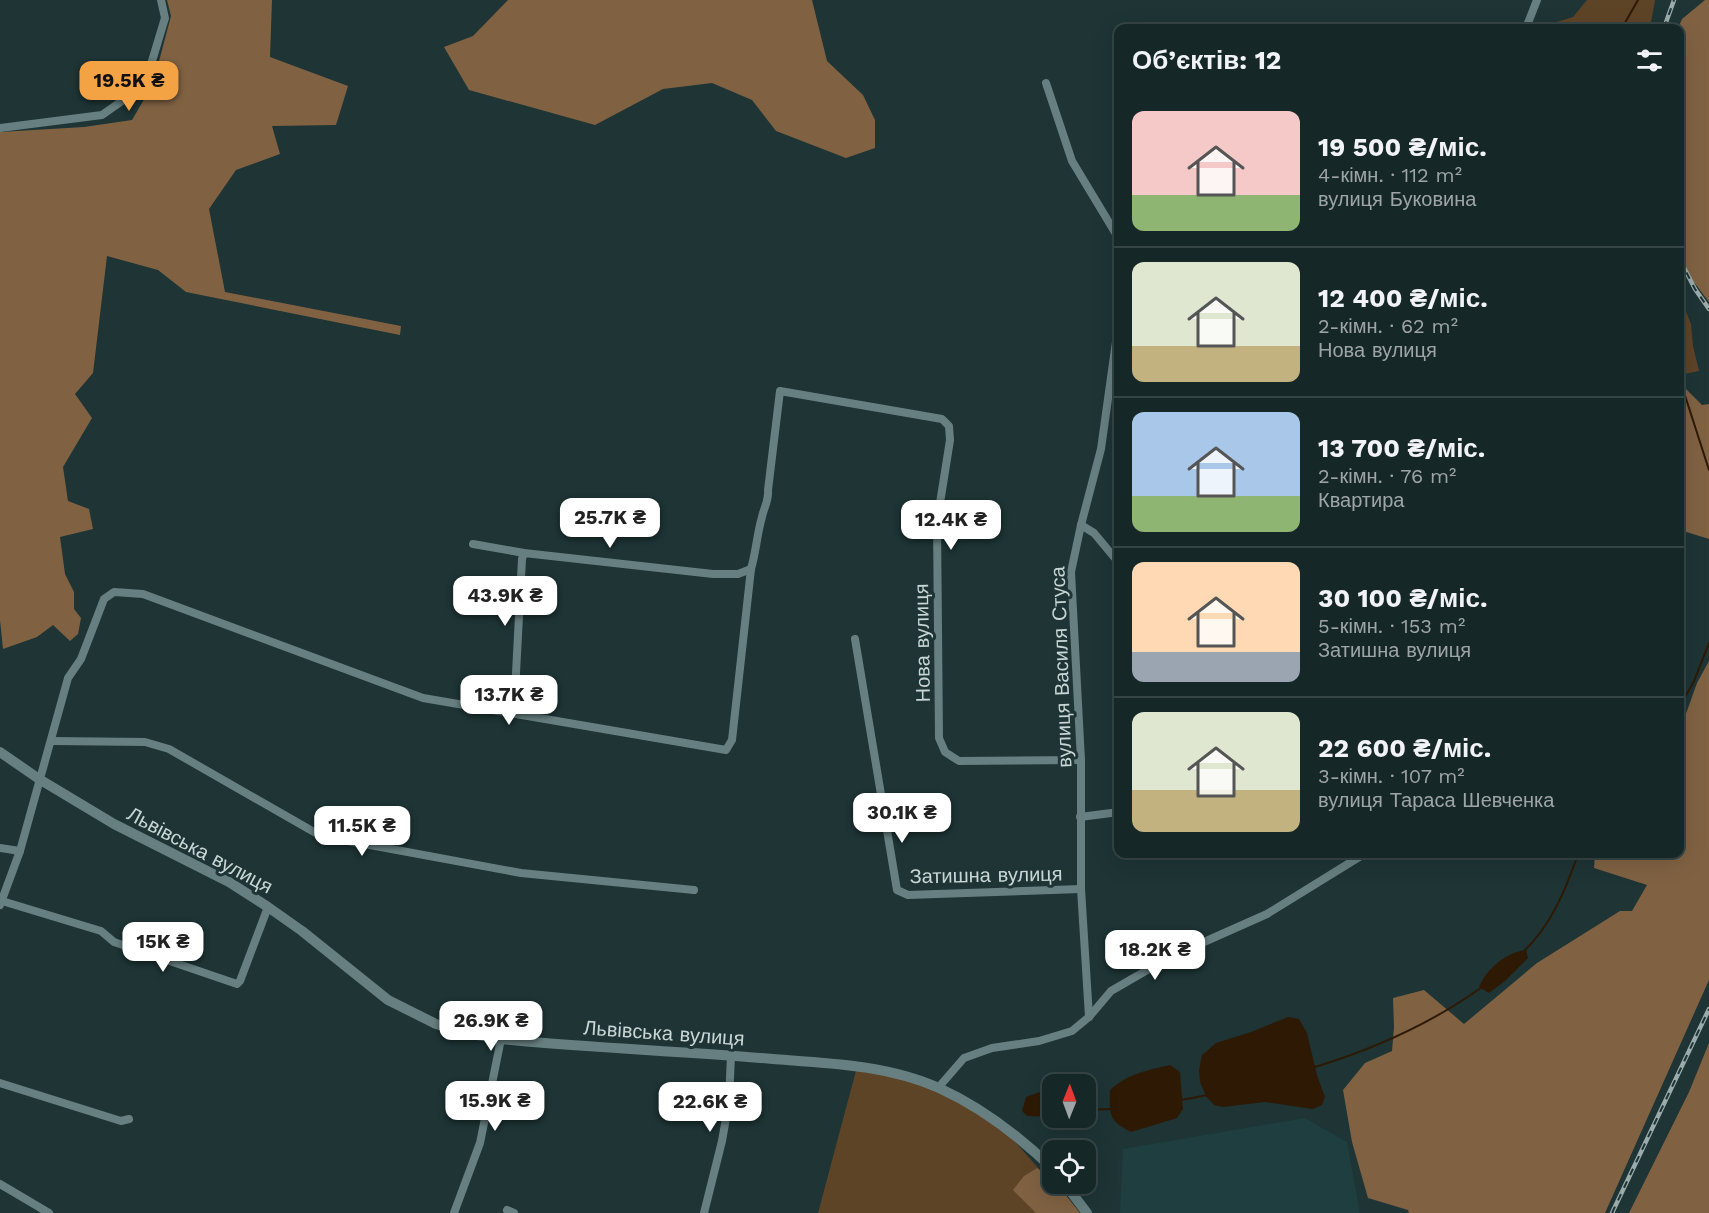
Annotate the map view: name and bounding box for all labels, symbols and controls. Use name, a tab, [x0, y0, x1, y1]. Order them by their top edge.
icon: filters	[1633, 44, 1666, 77]
text: Об’єктів: 12	[1132, 45, 1281, 75]
pin: 19.5K ₴	[74, 61, 184, 112]
text: 19.5K ₴	[93, 68, 165, 92]
text: 19 500 ₴/міс.	[1318, 132, 1487, 162]
icon: home	[1180, 135, 1252, 207]
text: 4-кімн. · 112 m²	[1318, 163, 1462, 187]
text: вулиця Буковина	[1318, 187, 1476, 211]
text: 12 400 ₴/міс.	[1318, 283, 1488, 313]
icon: home	[1180, 286, 1252, 358]
text: 2-кімн. · 62 m²	[1318, 314, 1458, 338]
text: Нова вулиця	[1318, 338, 1437, 362]
text: 13 700 ₴/міс.	[1318, 433, 1485, 463]
icon: home	[1180, 436, 1252, 508]
text: 2-кімн. · 76 m²	[1318, 464, 1456, 488]
text: Квартира	[1318, 488, 1404, 512]
pin: 25.7K ₴	[555, 498, 665, 549]
pin: 12.4K ₴	[896, 500, 1006, 551]
text: 25.7K ₴	[574, 505, 646, 529]
text: 12.4K ₴	[915, 507, 987, 531]
street label: вулиця Василя Стуса	[1045, 565, 1077, 768]
pin: 43.9K ₴	[450, 576, 560, 627]
text: 43.9K ₴	[467, 583, 543, 607]
street label: Нова вулиця	[909, 583, 935, 703]
text: 30 100 ₴/міс.	[1318, 583, 1488, 613]
icon: home	[1180, 586, 1252, 658]
text: 5-кімн. · 153 m²	[1318, 614, 1465, 638]
text: Затишна вулиця	[1318, 638, 1471, 662]
pin: 13.7K ₴	[454, 675, 564, 726]
text: 13.7K ₴	[475, 682, 544, 706]
text: 22 600 ₴/міс.	[1318, 733, 1491, 763]
icon: home	[1180, 736, 1252, 808]
text: 3-кімн. · 107 m²	[1318, 764, 1465, 788]
text: вулиця Тараса Шевченка	[1318, 788, 1554, 812]
pin: 30.1K ₴	[847, 793, 957, 844]
text: 30.1K ₴	[867, 800, 937, 824]
street label: Львівська вулиця	[123, 802, 277, 898]
pin: 11.5K ₴	[307, 806, 417, 857]
text: 11.5K ₴	[328, 813, 396, 837]
street label: Затишна вулиця	[909, 862, 1063, 888]
pin: 15K ₴	[121, 922, 205, 973]
text: 15K ₴	[136, 929, 190, 953]
pin: 18.2K ₴	[1100, 930, 1210, 981]
text: 18.2K ₴	[1119, 937, 1191, 961]
pin: 26.9K ₴	[436, 1001, 546, 1052]
text: 26.9K ₴	[453, 1008, 529, 1032]
street label: Львівська вулиця	[583, 1015, 745, 1051]
north arrow	[1042, 1074, 1096, 1128]
map controls	[1042, 1074, 1096, 1194]
pin: 15.9K ₴	[440, 1081, 550, 1132]
pin: 22.6K ₴	[655, 1082, 765, 1133]
text: 15.9K ₴	[459, 1088, 531, 1112]
text: 22.6K ₴	[673, 1089, 747, 1113]
button: locate	[1042, 1140, 1096, 1194]

